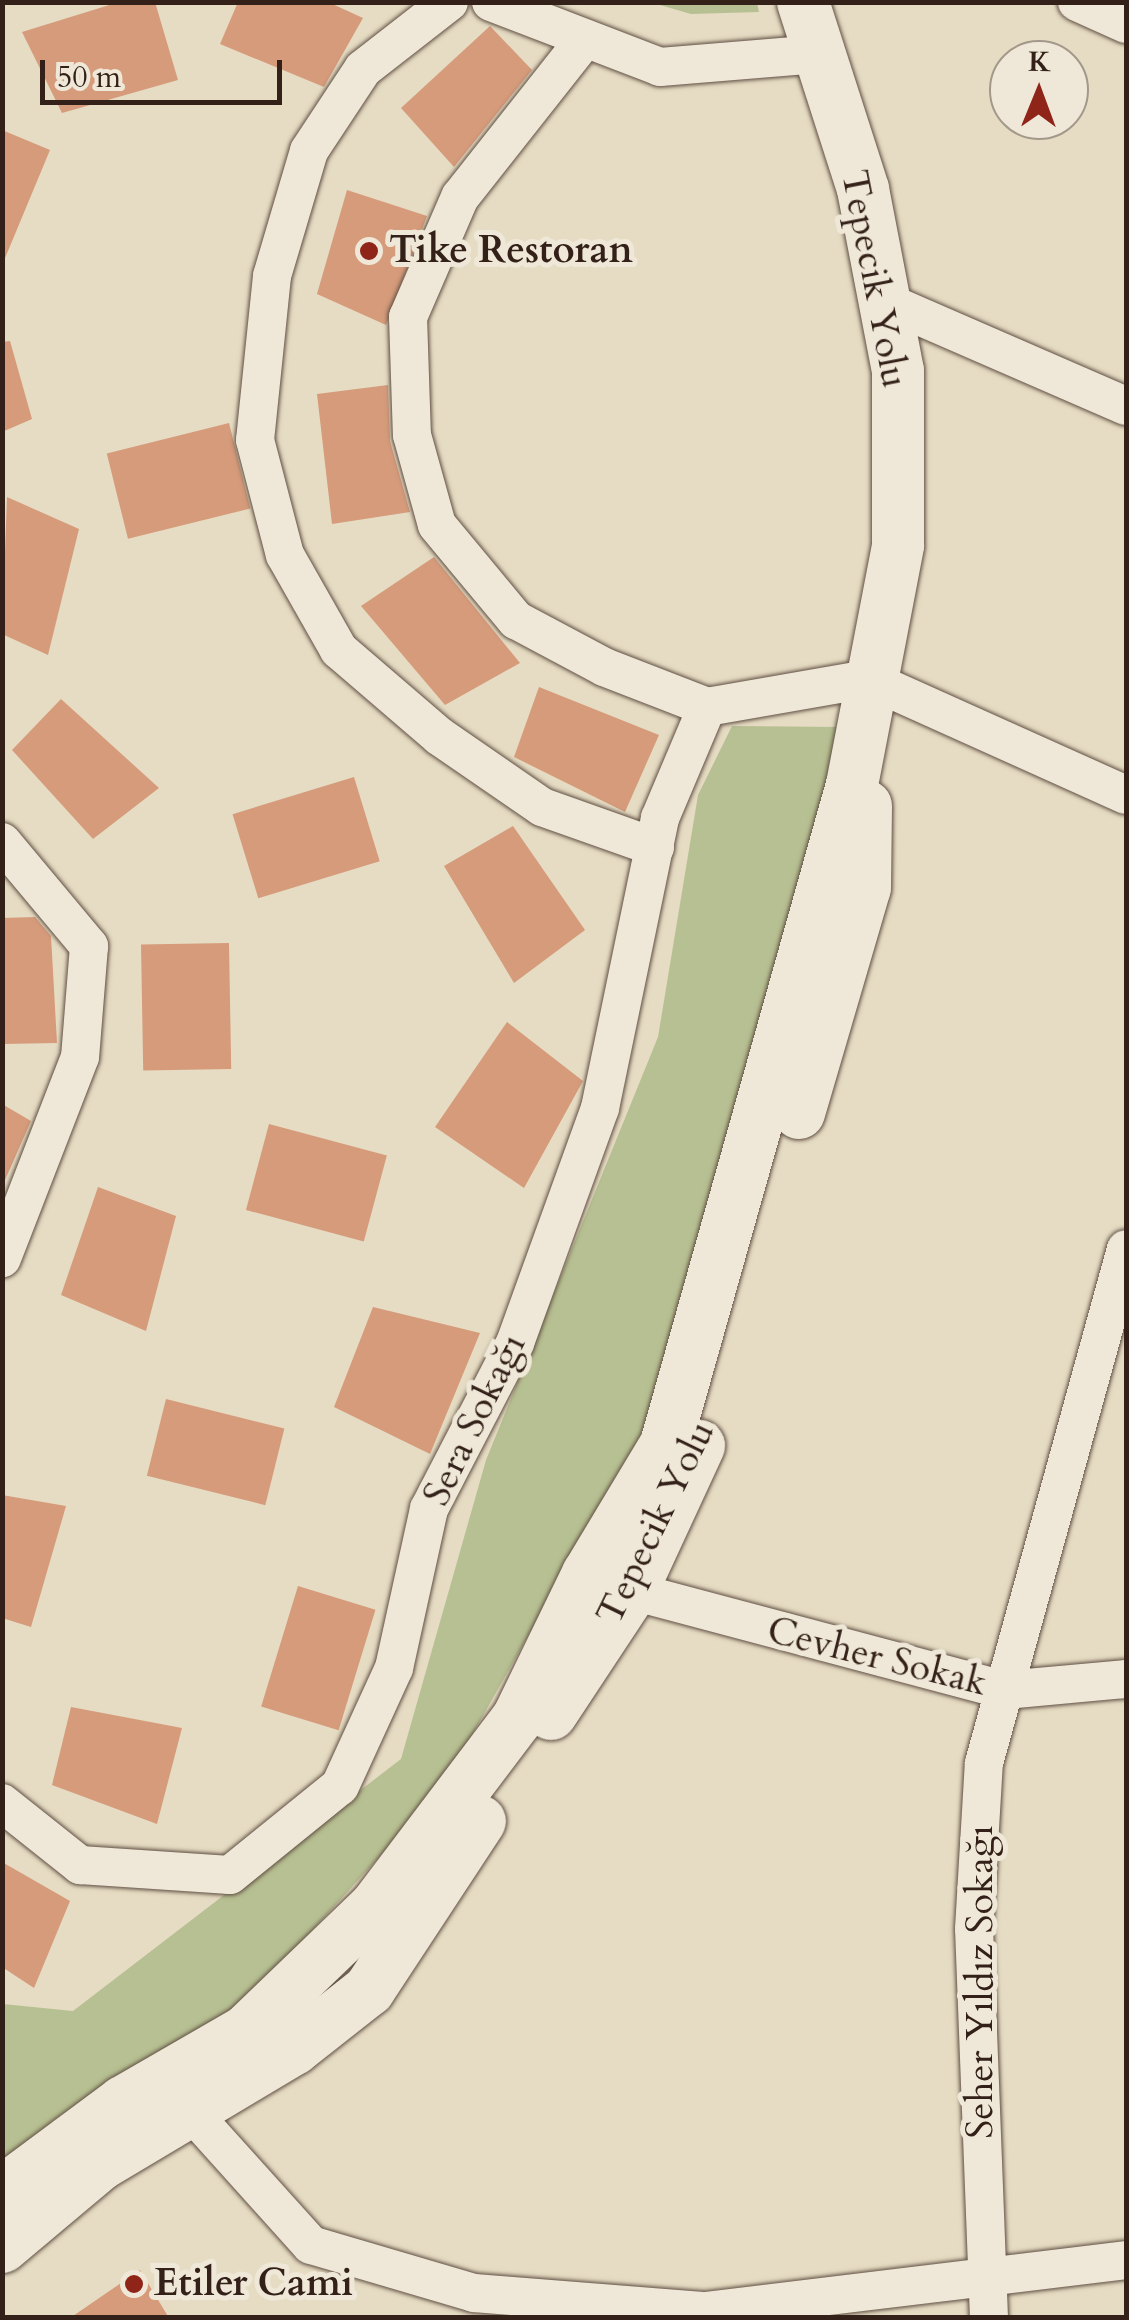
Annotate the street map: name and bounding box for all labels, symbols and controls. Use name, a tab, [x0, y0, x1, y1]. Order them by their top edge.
scale bar	[45, 40, 288, 102]
north arrow	[989, 40, 1089, 140]
text: K	[1028, 43, 1051, 81]
text: 50 m	[57, 57, 121, 98]
street label: Tepecik Yolu	[831, 166, 917, 392]
place label: Tike Restoran	[389, 228, 633, 274]
marker: Tike Restoran	[358, 240, 380, 262]
street label: Sera Sokağı	[414, 1327, 536, 1513]
street label: Tepecik Yolu	[587, 1414, 725, 1632]
street label: Cevher Sokak	[763, 1608, 991, 1706]
street label: Seher Yıldız Sokağı	[958, 1825, 1004, 2139]
place label: Etiler Cami	[154, 2261, 353, 2307]
marker: Etiler Cami	[123, 2273, 145, 2295]

